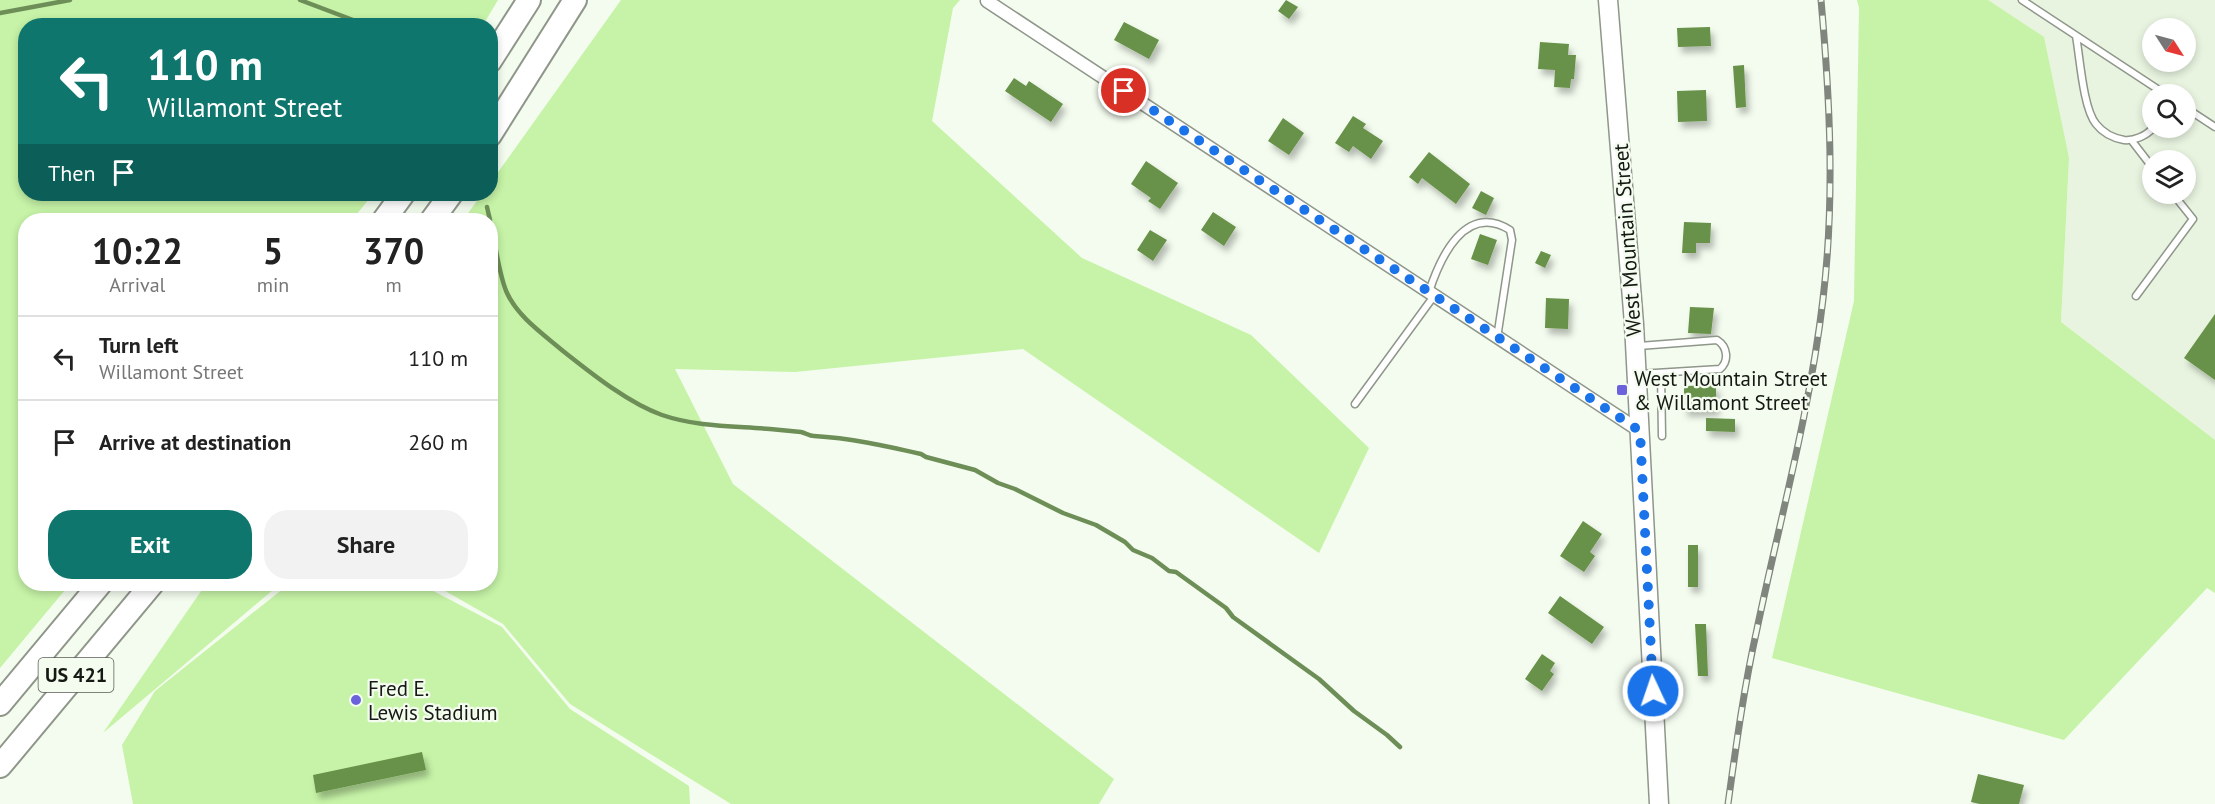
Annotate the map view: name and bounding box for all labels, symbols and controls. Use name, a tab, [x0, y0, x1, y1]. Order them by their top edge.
north arrow	[2142, 18, 2196, 72]
map controls	[2142, 18, 2196, 204]
text: 110 m	[147, 37, 263, 92]
icon: left	[48, 42, 126, 120]
pin	[1098, 65, 1149, 116]
icon: arrive	[1107, 74, 1140, 107]
button: search	[2142, 84, 2196, 138]
text: Willamont Street	[147, 90, 342, 124]
street label: West Mountain Street	[1607, 143, 1647, 337]
button: layers	[2142, 150, 2196, 204]
icon: arrive	[107, 156, 140, 189]
text: Then	[48, 159, 95, 187]
text: 10:22	[92, 227, 183, 274]
text: 5	[263, 227, 283, 274]
text: 370	[363, 227, 424, 274]
text: Arrival	[109, 272, 165, 298]
text: min	[257, 272, 289, 298]
text: m	[386, 272, 402, 298]
text: Turn left	[99, 331, 179, 359]
icon: left	[48, 342, 81, 375]
text: 110 m	[408, 344, 468, 372]
text: Willamont Street	[99, 359, 244, 385]
place label: West Mountain Street & Willamont Street	[1634, 365, 1827, 416]
marker: West Mountain Street & Willamont Street	[1615, 383, 1629, 397]
icon: arrive	[48, 426, 81, 459]
text: Arrive at destination	[99, 428, 291, 456]
text: 260 m	[408, 428, 468, 456]
button: Exit	[48, 510, 252, 579]
button: Share	[264, 510, 468, 579]
road number: US 421	[38, 658, 113, 692]
position arrow	[1621, 659, 1685, 723]
place label: Fred E. Lewis Stadium	[368, 675, 498, 726]
marker: Fred E. Lewis Stadium	[349, 693, 363, 707]

